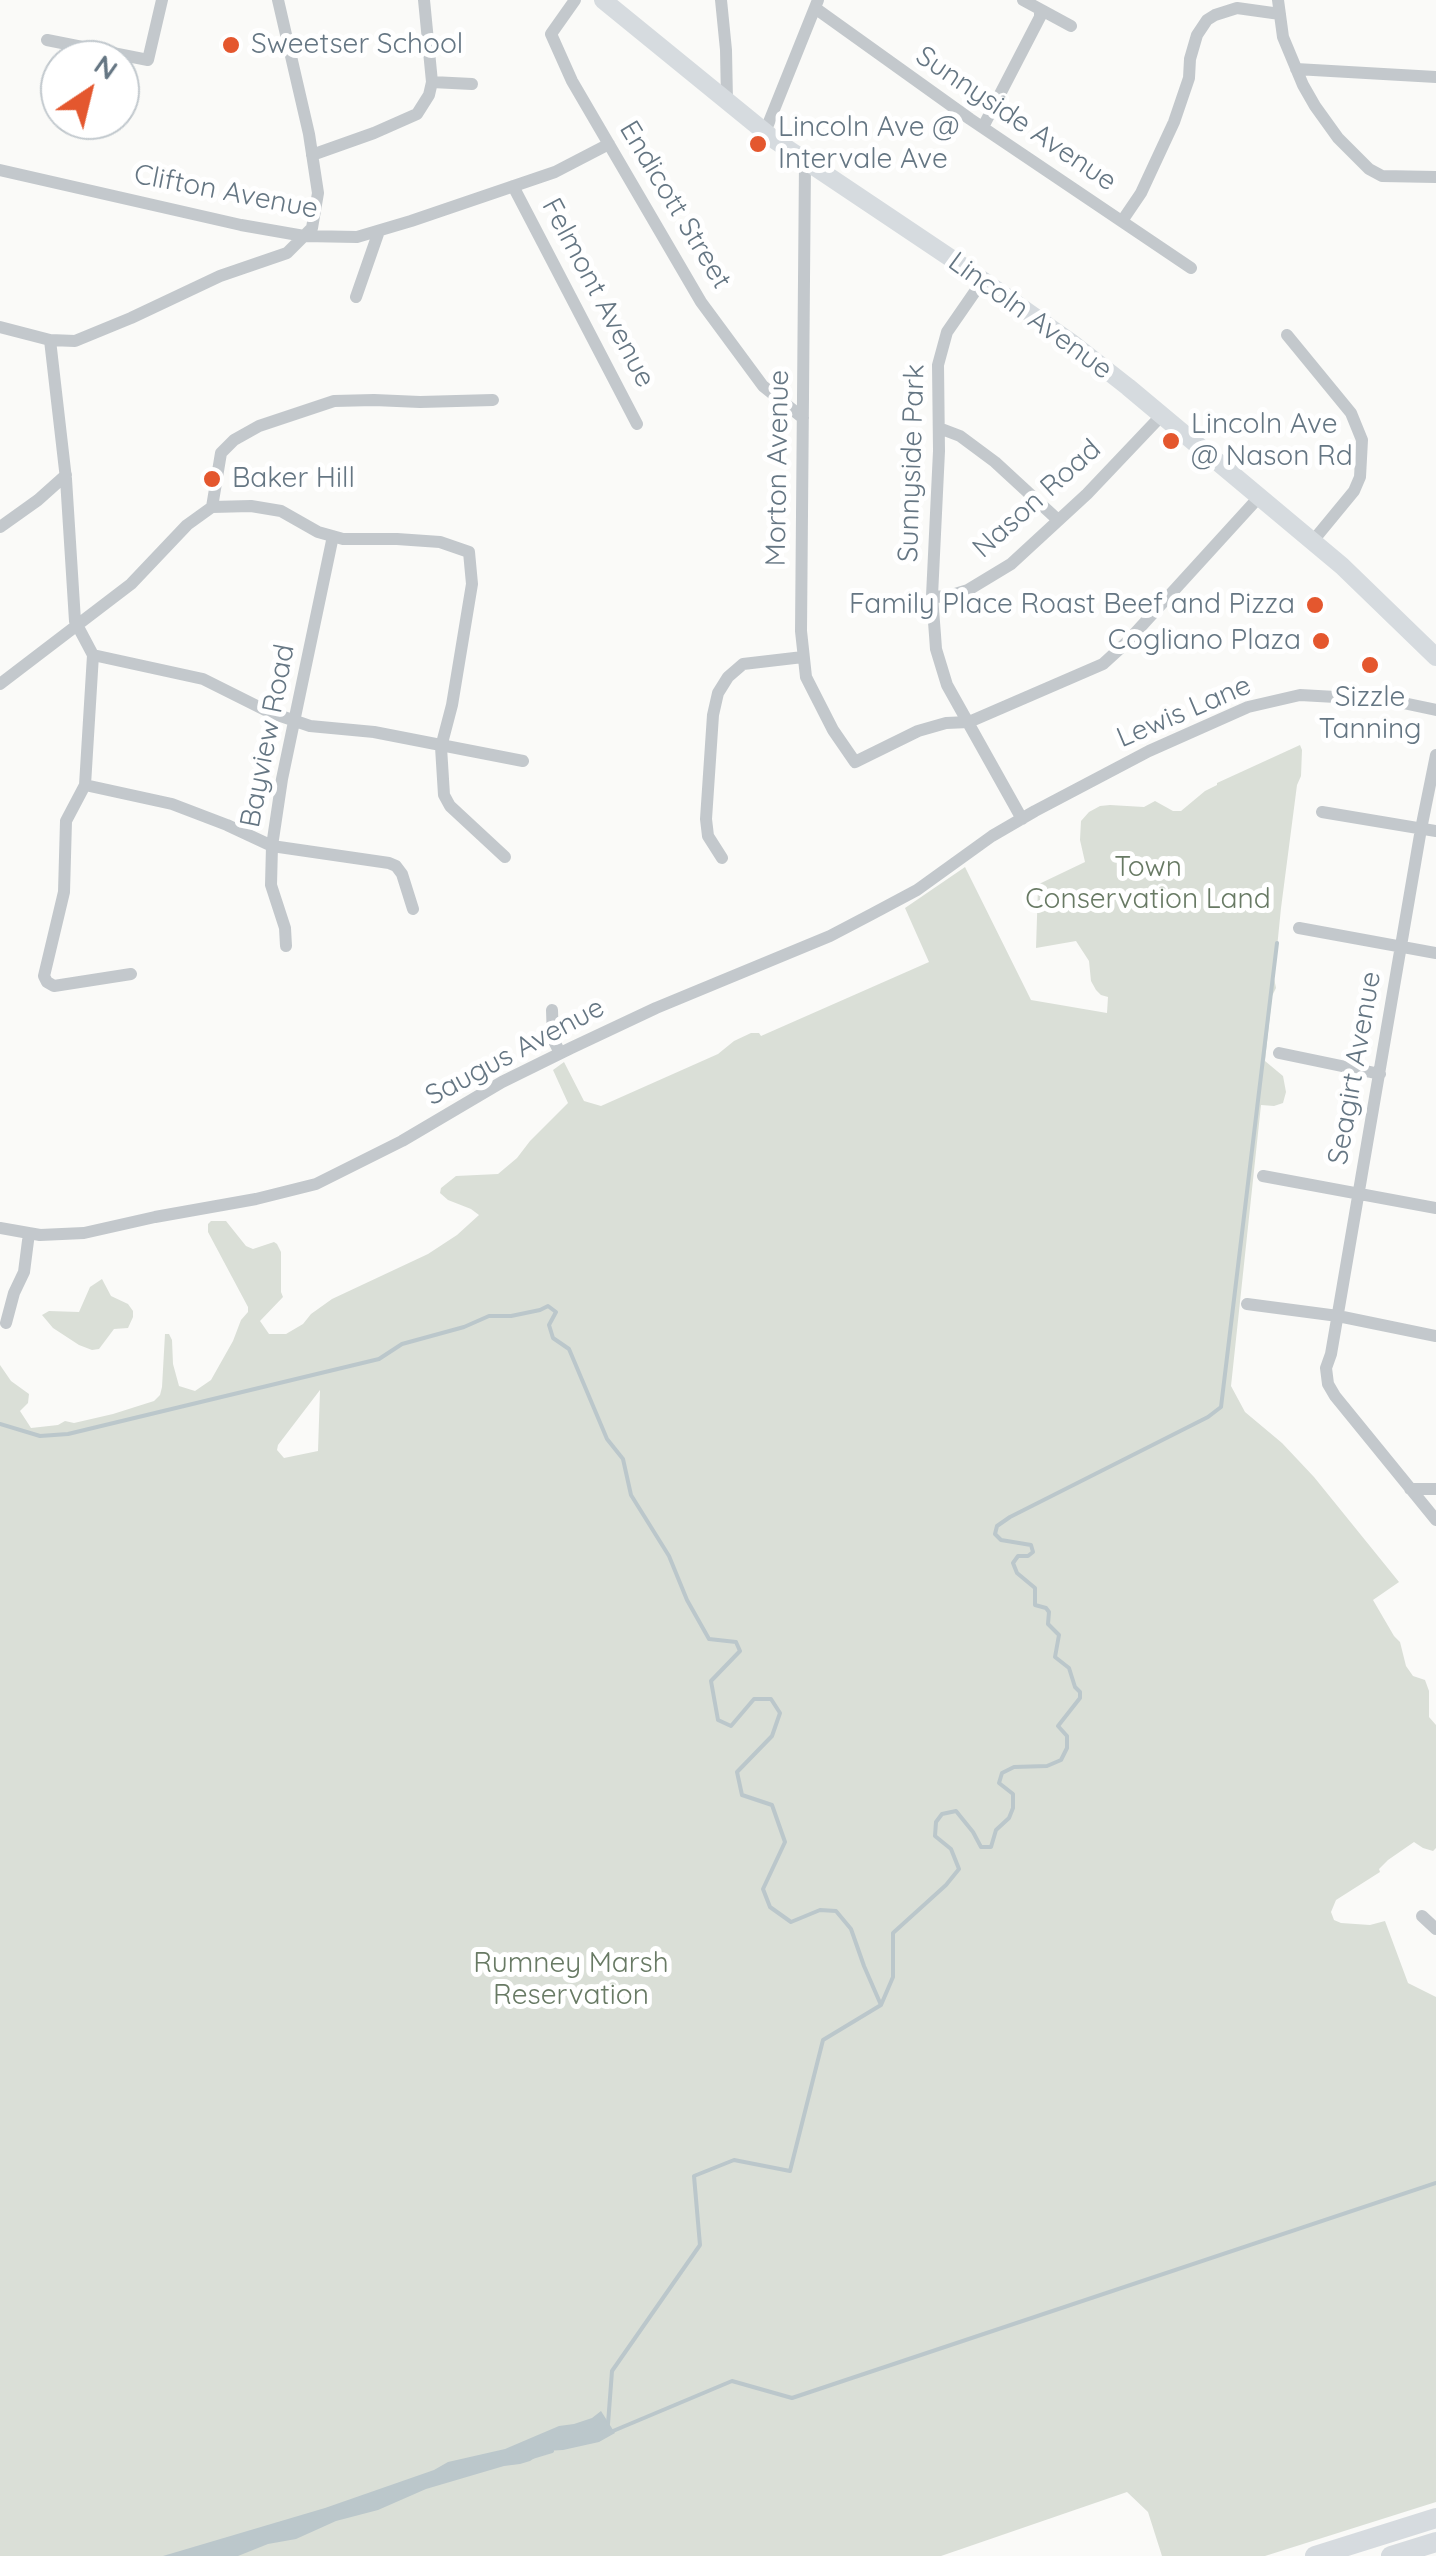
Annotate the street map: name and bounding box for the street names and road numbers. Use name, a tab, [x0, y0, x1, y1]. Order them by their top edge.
street label: Sunnyside Avenue	[909, 39, 1123, 199]
street label: Endicott Street	[612, 115, 738, 295]
street label: Clifton Avenue	[131, 158, 321, 226]
street label: Felmont Avenue	[534, 193, 662, 393]
street label: Lincoln Avenue	[941, 245, 1119, 387]
street label: Sunnyside Park	[892, 363, 932, 563]
street label: Morton Avenue	[759, 369, 797, 567]
street label: Nason Road	[966, 433, 1108, 565]
street label: Bayview Road	[234, 642, 302, 830]
street label: Lewis Lane	[1112, 669, 1256, 755]
street label: Seagirt Avenue	[1321, 969, 1389, 1167]
street label: Saugus Avenue	[420, 991, 610, 1113]

